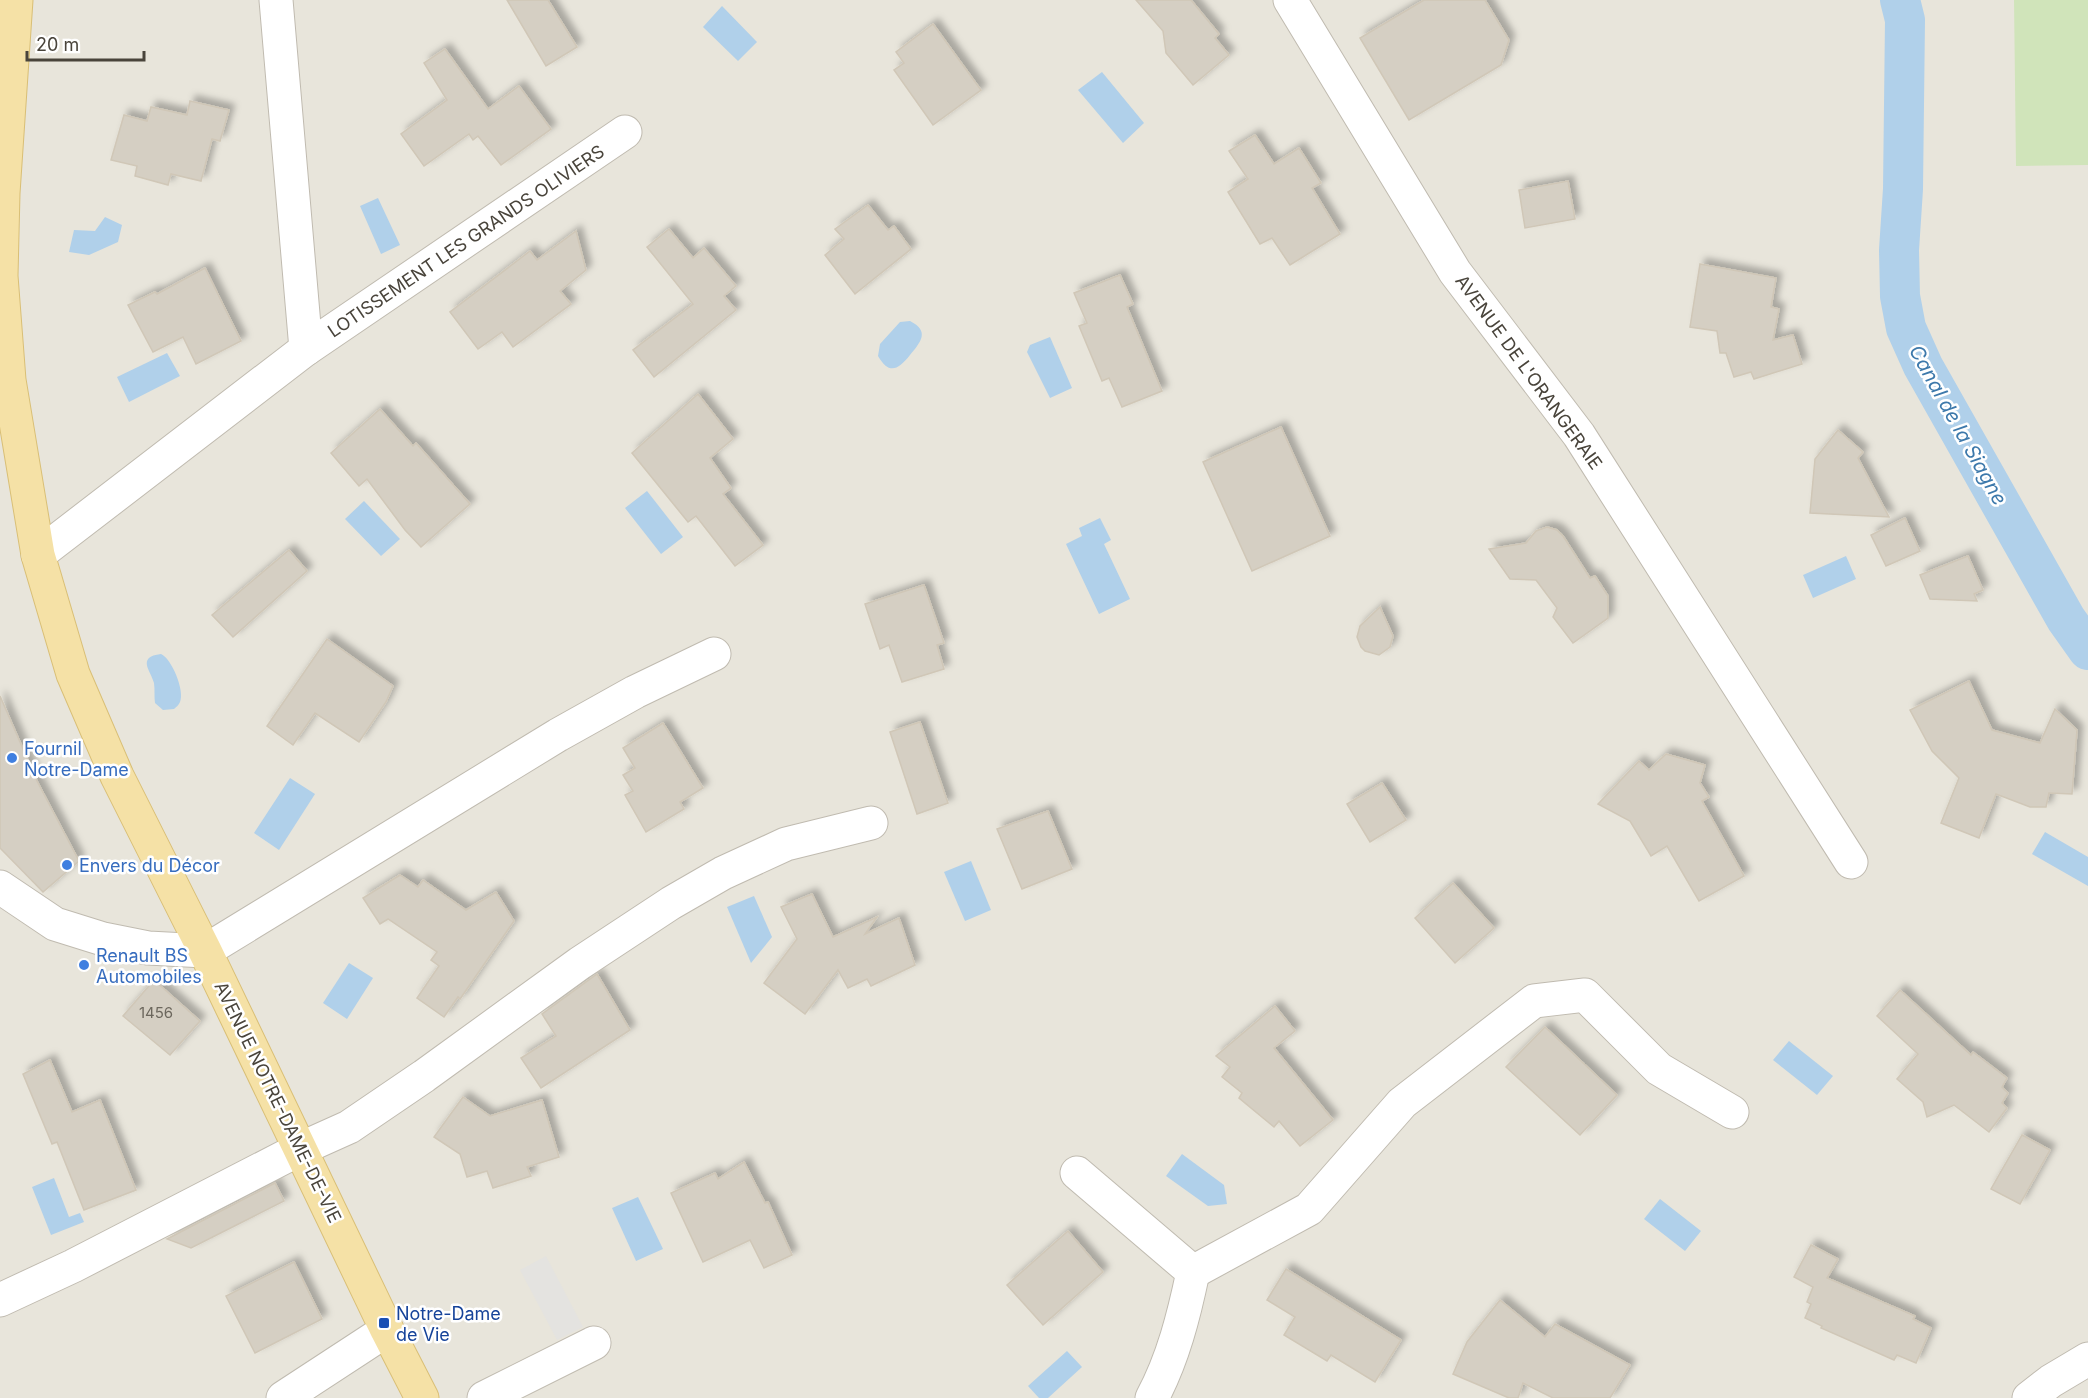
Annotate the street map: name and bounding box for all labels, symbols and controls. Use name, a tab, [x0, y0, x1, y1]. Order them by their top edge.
scale bar	[27, 24, 144, 62]
text: 20 m	[36, 34, 79, 55]
street label: LOTISSEMENT LES GRANDS OLIVIERS	[324, 140, 608, 342]
street label: AVENUE DE L'ORANGERAIE	[1451, 271, 1607, 473]
water label: Canal de la Siagne	[1904, 341, 2012, 509]
place label: Fournil Notre-Dame	[24, 738, 129, 780]
marker: Fournil Notre-Dame	[5, 751, 19, 765]
place label: Envers du Décor	[79, 855, 220, 876]
marker: Envers du Décor	[60, 858, 74, 872]
place label: Renault BS Automobiles	[96, 945, 202, 987]
marker: Renault BS Automobiles	[77, 958, 91, 972]
street label: AVENUE NOTRE-DAME-DE-VIE	[210, 978, 346, 1226]
house number: 1456	[139, 1003, 173, 1022]
place label: Notre-Dame de Vie	[396, 1303, 501, 1345]
marker: Notre-Dame de Vie	[377, 1316, 391, 1330]

